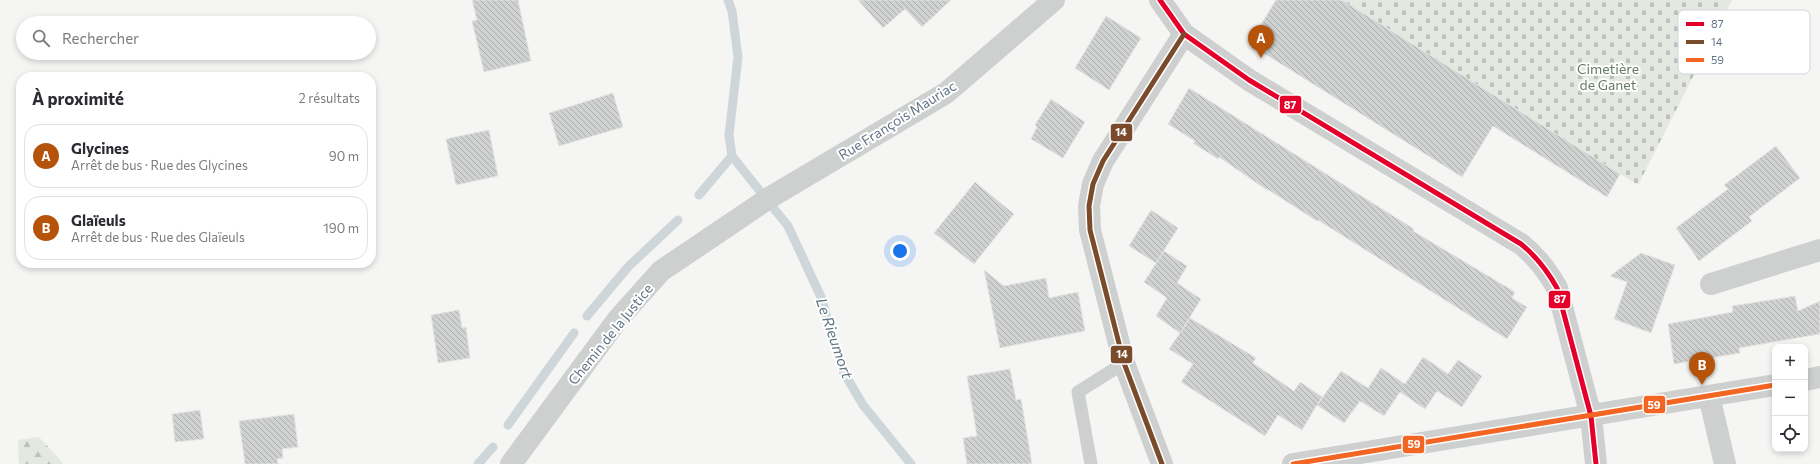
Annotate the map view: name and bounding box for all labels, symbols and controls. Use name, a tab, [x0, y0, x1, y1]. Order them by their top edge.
legend	[1678, 10, 1810, 74]
search box	[16, 16, 376, 60]
text: 87	[1711, 17, 1724, 30]
pin: A	[1248, 25, 1274, 58]
icon: search	[30, 27, 52, 49]
text: Rechercher	[62, 29, 139, 47]
text: 14	[1711, 35, 1723, 48]
text: 59	[1711, 53, 1724, 66]
park label: Cimetière de Ganet	[1577, 60, 1639, 93]
street label: Rue François Mauriac	[835, 77, 959, 163]
text: À proximité	[32, 88, 124, 109]
text: 2 résultats	[299, 90, 360, 106]
line badge: 87	[1279, 95, 1302, 114]
text: 87	[1284, 98, 1296, 111]
line badge: 14	[1110, 123, 1133, 142]
text: 14	[1115, 125, 1127, 138]
text: Glycines	[71, 139, 129, 157]
text: A	[41, 148, 51, 164]
text: 90 m	[329, 148, 359, 164]
text: Arrêt de bus · Rue des Glycines	[71, 157, 248, 173]
text: Glaïeuls	[71, 211, 126, 229]
text: B	[42, 220, 50, 236]
text: 190 m	[323, 220, 359, 236]
text: Arrêt de bus · Rue des Glaïeuls	[71, 229, 245, 245]
your location	[890, 241, 910, 261]
street label: Chemin de la Justice	[564, 280, 656, 388]
line badge: 87	[1548, 290, 1571, 309]
text: 87	[1554, 292, 1566, 305]
water label: Le Rieumort	[813, 295, 857, 381]
map controls	[1772, 344, 1808, 452]
button: +	[1772, 344, 1808, 380]
line badge: 14	[1110, 345, 1133, 364]
text: 14	[1116, 347, 1128, 360]
pin: B	[1689, 352, 1715, 385]
button: −	[1772, 380, 1808, 416]
line badge: 59	[1643, 395, 1666, 414]
text: 59	[1647, 398, 1661, 411]
button: locate	[1772, 416, 1808, 452]
line badge: 59	[1402, 435, 1425, 454]
text: 59	[1407, 437, 1421, 450]

